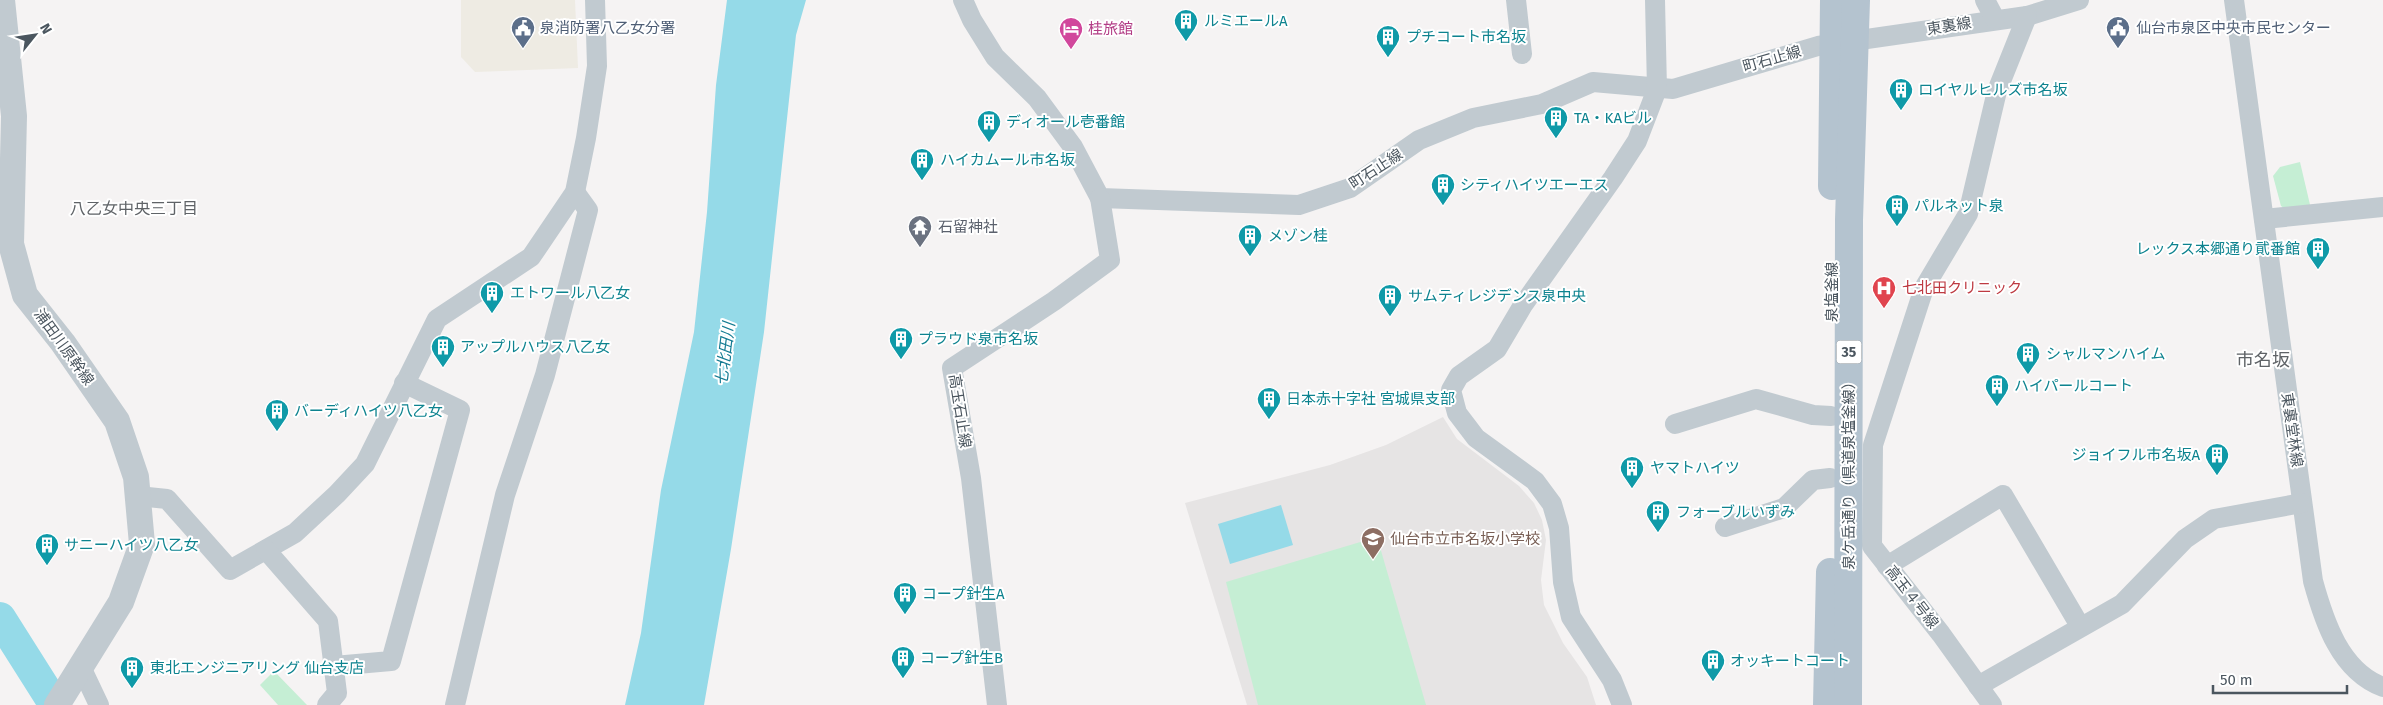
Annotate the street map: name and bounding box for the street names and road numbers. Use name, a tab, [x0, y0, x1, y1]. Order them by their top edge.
street label: 東裏線	[1925, 14, 1973, 38]
street label: 町石止線	[1741, 42, 1803, 76]
street label: 町石止線	[1346, 145, 1406, 193]
street label: 泉塩釜線	[1823, 262, 1841, 322]
street label: 浦田川原幹線	[30, 305, 98, 389]
road number: 35	[1836, 341, 1862, 364]
street label: 高玉石止線	[945, 373, 975, 449]
street label: 泉ケ岳通り（県道泉塩釜線）	[1840, 374, 1858, 570]
street label: 東裏堂林線	[2278, 392, 2306, 468]
street label: 高玉４号線	[1882, 562, 1942, 632]

